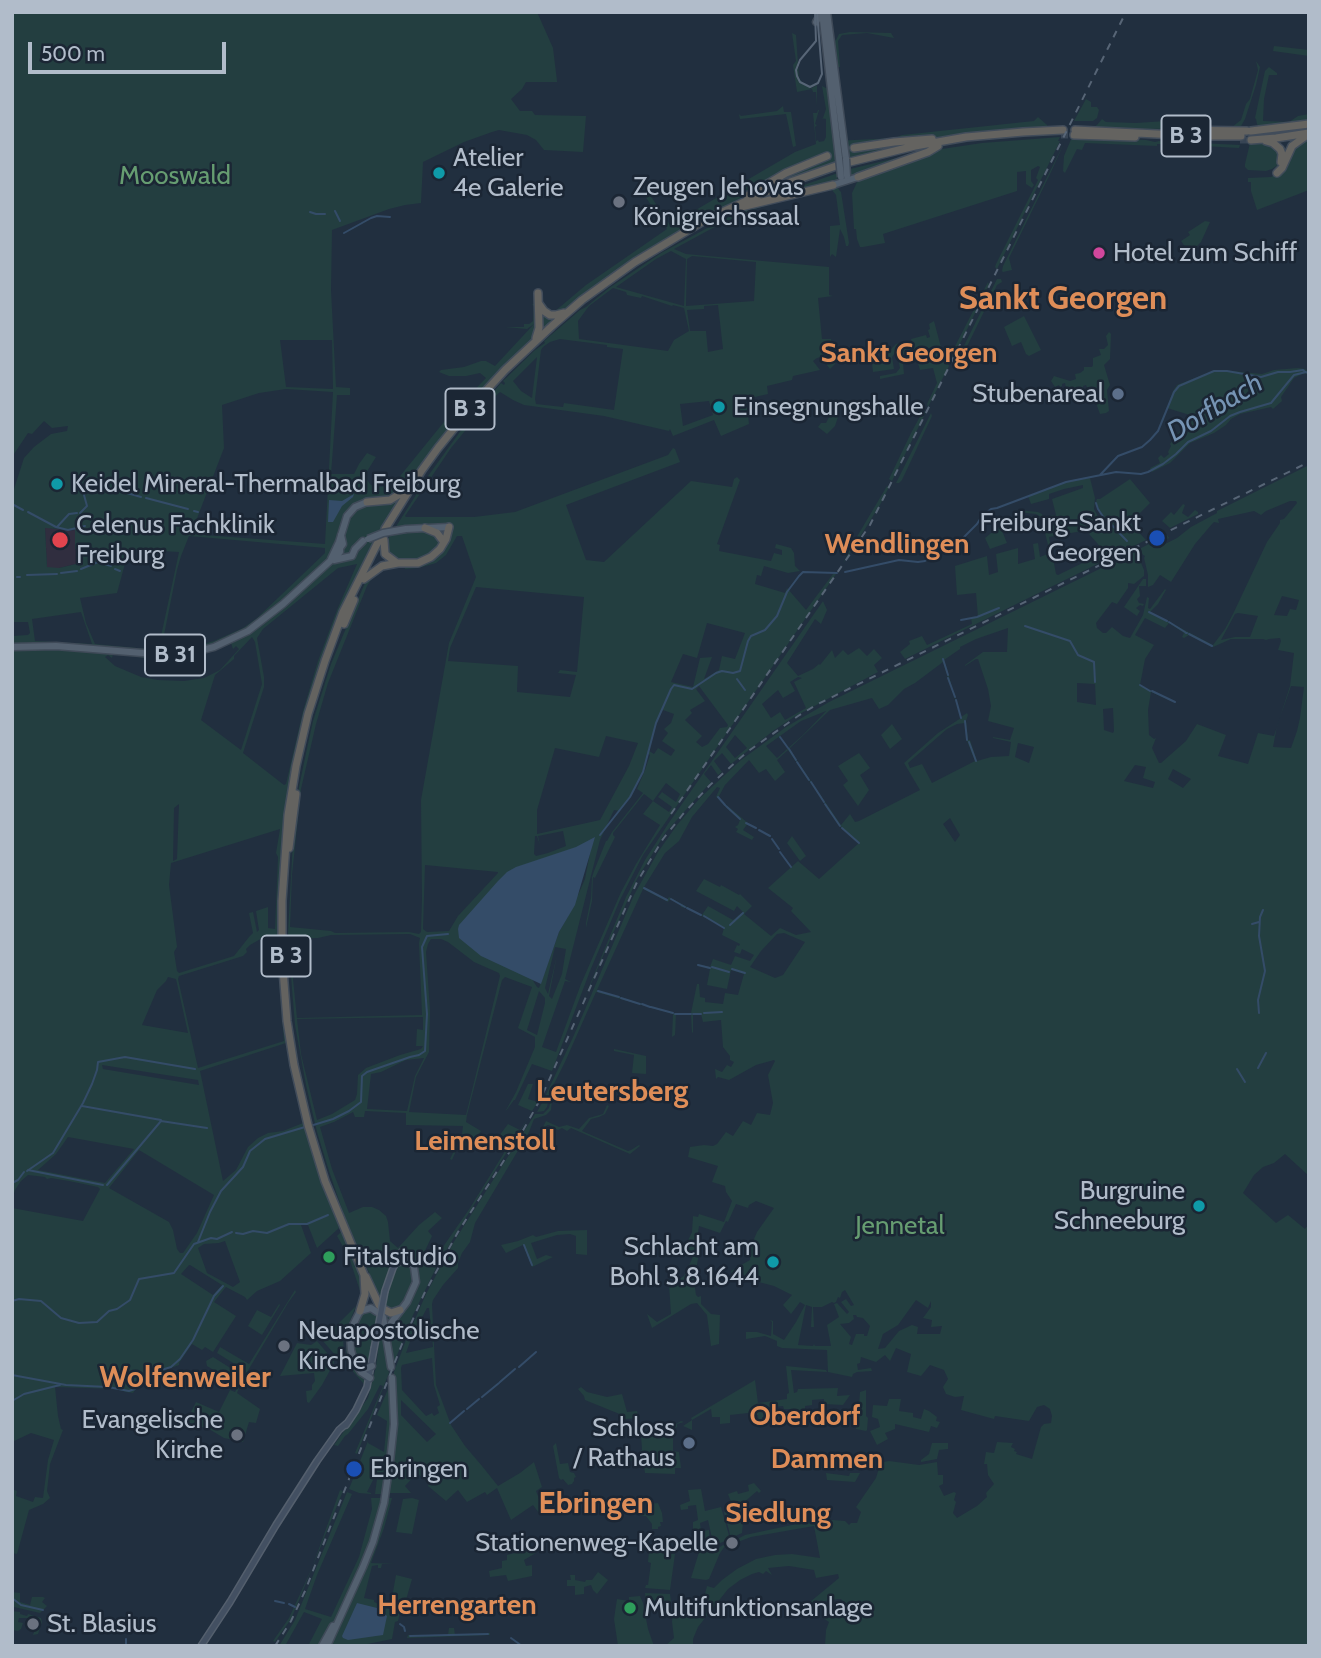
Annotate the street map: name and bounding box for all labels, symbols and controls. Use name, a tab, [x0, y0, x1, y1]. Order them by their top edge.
scale bar	[32, 28, 229, 72]
text: 500 m	[41, 41, 105, 66]
road number: B 3	[1162, 116, 1210, 156]
place label: Atelier 4e Galerie	[453, 142, 563, 204]
park label: Mooswald	[119, 160, 231, 192]
marker: Atelier 4e Galerie	[431, 165, 447, 181]
place label: Zeugen Jehovas Königreichssaal	[633, 171, 804, 232]
marker: Zeugen Jehovas Königreichssaal	[611, 194, 627, 210]
place label: Hotel zum Schiff	[1113, 237, 1297, 269]
marker: Hotel zum Schiff	[1091, 245, 1107, 261]
district label: Sankt Georgen	[959, 279, 1167, 319]
district label: Sankt Georgen	[821, 337, 997, 371]
water label: Dorfbach	[1161, 366, 1269, 450]
place label: Stubenareal	[972, 378, 1104, 410]
marker: Stubenareal	[1110, 386, 1126, 402]
road number: B 3	[446, 388, 494, 430]
place label: Einsegnungshalle	[733, 391, 923, 423]
marker: Einsegnungshalle	[711, 399, 727, 415]
place label: Keidel Mineral-Thermalbad Freiburg	[71, 468, 460, 500]
marker: Keidel Mineral-Thermalbad Freiburg	[49, 476, 65, 492]
place label: Freiburg-Sankt Georgen	[980, 507, 1141, 568]
place label: Celenus Fachklinik Freiburg	[76, 509, 275, 570]
district label: Wendlingen	[824, 528, 970, 562]
marker: Freiburg-Sankt Georgen	[1147, 528, 1167, 548]
marker: Celenus Fachklinik Freiburg	[50, 530, 70, 550]
road number: B 31	[145, 634, 205, 676]
road number: B 3	[262, 936, 310, 976]
district label: Leutersberg	[536, 1074, 688, 1110]
district label: Leimenstoll	[414, 1125, 556, 1159]
place label: Burgruine Schneeburg	[1054, 1175, 1185, 1236]
marker: Burgruine Schneeburg	[1191, 1198, 1207, 1214]
park label: Jennetal	[855, 1210, 945, 1242]
place label: Schlacht am Bohl 3.8.1644	[610, 1231, 759, 1292]
place label: Fitalstudio	[343, 1241, 457, 1273]
marker: Fitalstudio	[321, 1249, 337, 1265]
marker: Schlacht am Bohl 3.8.1644	[765, 1254, 781, 1270]
place label: Neuapostolische Kirche	[298, 1315, 479, 1376]
marker: Neuapostolische Kirche	[276, 1338, 292, 1354]
district label: Wolfenweiler	[99, 1360, 271, 1396]
district label: Oberdorf	[749, 1400, 861, 1434]
place label: Evangelische Kirche	[81, 1404, 223, 1466]
place label: Schloss / Rathaus	[573, 1412, 675, 1474]
marker: Evangelische Kirche	[229, 1427, 245, 1443]
marker: Schloss / Rathaus	[681, 1435, 697, 1451]
district label: Dammen	[771, 1443, 883, 1477]
place label: Ebringen	[370, 1453, 468, 1485]
marker: Ebringen	[344, 1459, 364, 1479]
district label: Ebringen	[539, 1486, 653, 1522]
district label: Siedlung	[725, 1497, 831, 1531]
place label: Stationenweg-Kapelle	[475, 1527, 718, 1559]
marker: Stationenweg-Kapelle	[724, 1535, 740, 1551]
district label: Herrengarten	[377, 1589, 537, 1623]
place label: Multifunktionsanlage	[644, 1592, 873, 1624]
marker: Multifunktionsanlage	[622, 1600, 638, 1616]
place label: St. Blasius	[47, 1608, 156, 1640]
marker: St. Blasius	[25, 1616, 41, 1632]

